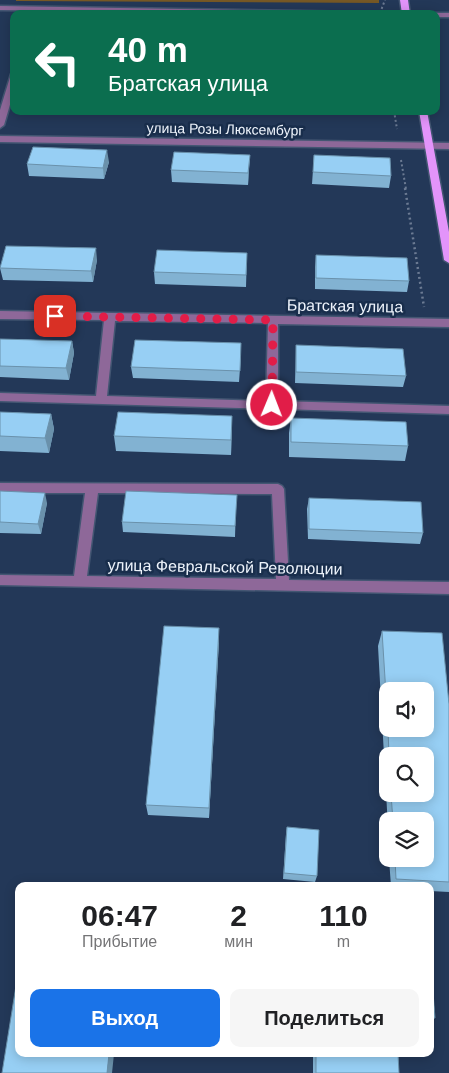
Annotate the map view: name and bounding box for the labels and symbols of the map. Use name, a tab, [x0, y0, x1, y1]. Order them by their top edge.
street label: улица Розы Люксембург	[146, 120, 304, 138]
pin	[34, 295, 76, 337]
street label: Братская улица	[287, 296, 403, 316]
position arrow	[245, 378, 297, 430]
street label: улица Февральской Революции	[107, 556, 343, 578]

